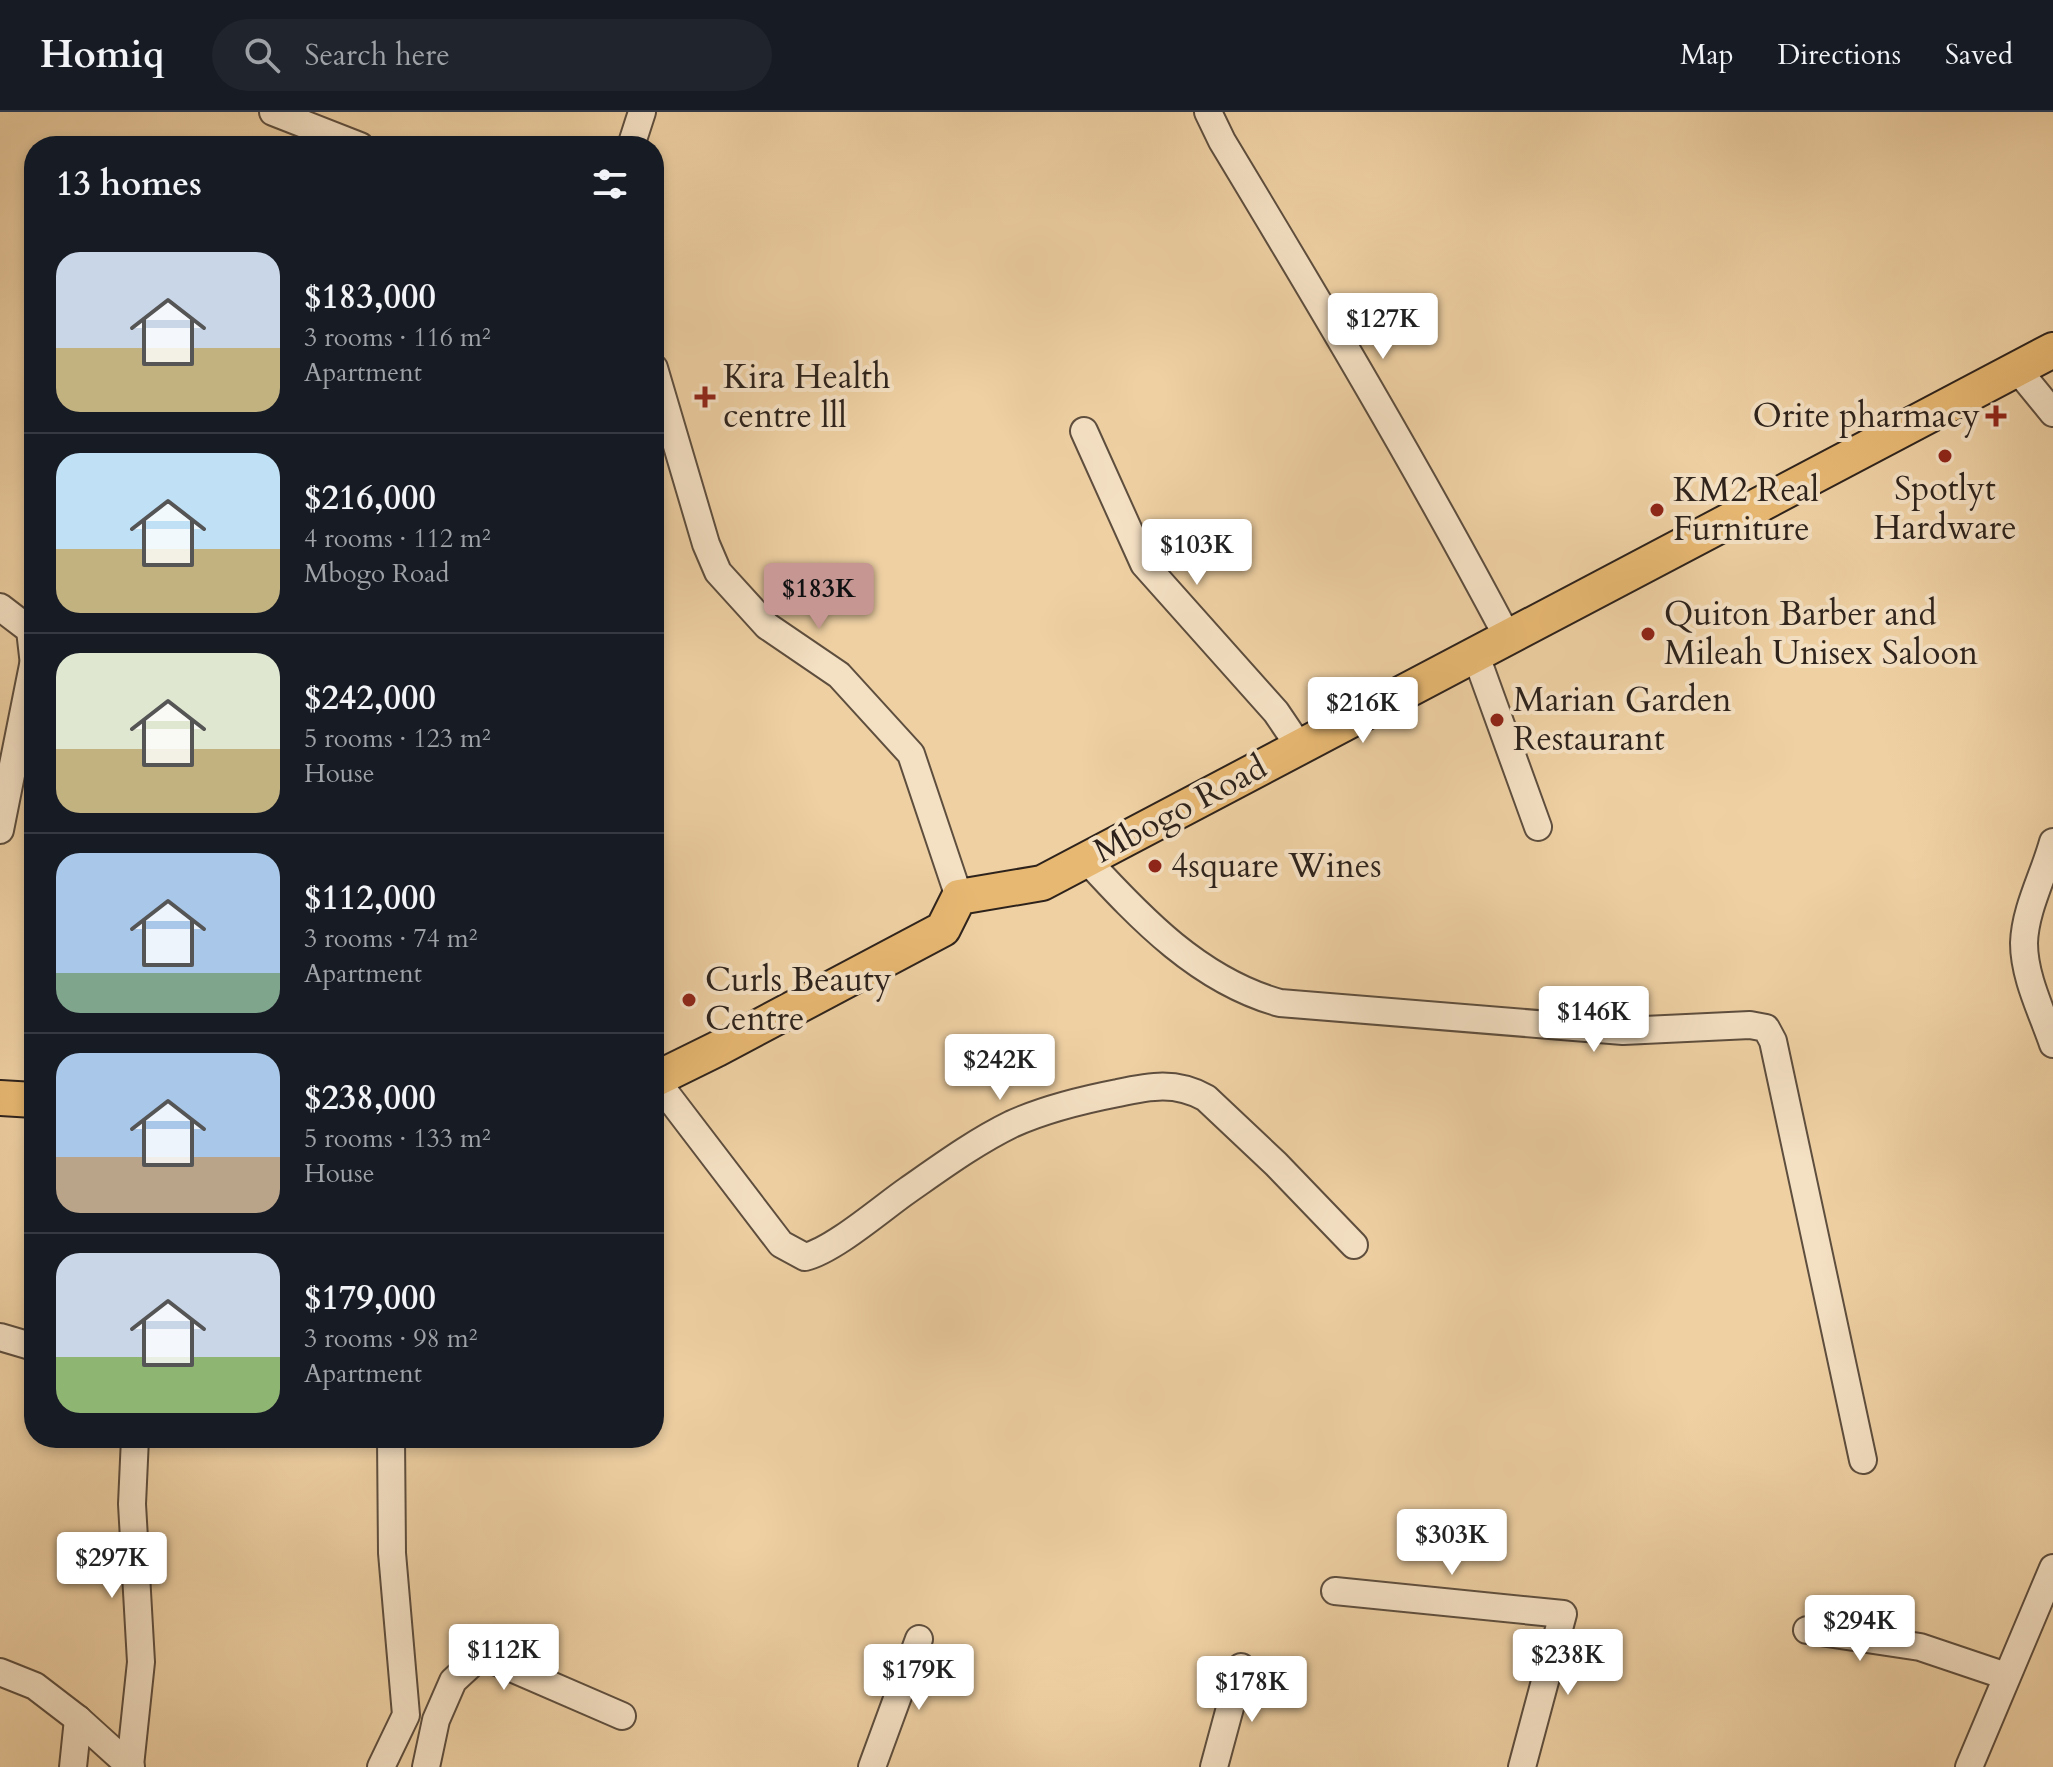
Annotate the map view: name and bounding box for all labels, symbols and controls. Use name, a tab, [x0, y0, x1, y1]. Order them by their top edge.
search box	[212, 19, 772, 91]
text: Homiq	[40, 29, 164, 81]
icon: search	[240, 33, 284, 77]
text: Search here	[304, 35, 450, 76]
text: Map	[1680, 36, 1734, 74]
text: Directions	[1778, 36, 1901, 74]
text: Saved	[1945, 36, 2013, 74]
text: 13 homes	[56, 161, 202, 207]
icon: filters	[588, 162, 632, 206]
text: $183,000	[304, 274, 436, 320]
icon: home	[120, 284, 216, 380]
pin: $127K	[1327, 293, 1439, 361]
text: $127K	[1346, 301, 1420, 336]
text: 3 rooms · 116 m²	[304, 320, 491, 355]
place label: Kira Health centre lll	[723, 354, 891, 439]
text: Apartment	[304, 355, 422, 390]
marker: Kira Health centre lll	[694, 386, 716, 408]
place label: Orite pharmacy	[1753, 393, 1980, 439]
marker: Orite pharmacy	[1987, 407, 2005, 425]
marker: Spotlyt Hardware	[1936, 447, 1954, 465]
place label: Spotlyt Hardware	[1873, 466, 2017, 551]
place label: KM2 Real Furniture	[1673, 467, 1820, 552]
text: $216,000	[304, 475, 436, 521]
icon: home	[120, 485, 216, 581]
marker: KM2 Real Furniture	[1648, 501, 1666, 519]
pin: $103K	[1141, 519, 1253, 587]
text: 4 rooms · 112 m²	[304, 521, 491, 556]
text: $103K	[1160, 527, 1234, 562]
text: Mbogo Road	[304, 556, 449, 591]
pin: $183K	[763, 563, 875, 631]
text: $183K	[782, 571, 856, 606]
place label: Quiton Barber and Mileah Unisex Saloon	[1664, 591, 1978, 676]
marker: Quiton Barber and Mileah Unisex Saloon	[1639, 625, 1657, 643]
text: $242,000	[304, 675, 436, 721]
pin: $216K	[1307, 677, 1419, 745]
place label: Marian Garden Restaurant	[1513, 677, 1732, 762]
icon: home	[120, 685, 216, 781]
text: $216K	[1326, 685, 1400, 720]
marker: Marian Garden Restaurant	[1488, 711, 1506, 729]
text: 5 rooms · 123 m²	[304, 721, 491, 756]
street label: Mbogo Road	[1085, 744, 1275, 874]
text: House	[304, 756, 375, 791]
place label: 4square Wines	[1171, 843, 1382, 889]
marker: 4square Wines	[1146, 857, 1164, 875]
text: $112,000	[304, 875, 436, 921]
icon: home	[120, 885, 216, 981]
text: 3 rooms · 74 m²	[304, 921, 477, 956]
text: Apartment	[304, 956, 422, 991]
place label: Curls Beauty Centre	[705, 957, 892, 1042]
pin: $146K	[1538, 986, 1650, 1054]
marker: Curls Beauty Centre	[680, 991, 698, 1009]
text: $146K	[1557, 994, 1631, 1029]
pin: $242K	[944, 1034, 1056, 1102]
text: $242K	[963, 1042, 1037, 1077]
text: $238,000	[304, 1075, 436, 1121]
icon: home	[120, 1085, 216, 1181]
text: 5 rooms · 133 m²	[304, 1121, 491, 1156]
text: House	[304, 1156, 375, 1191]
text: $179,000	[304, 1275, 436, 1321]
icon: home	[120, 1285, 216, 1381]
text: 3 rooms · 98 m²	[304, 1321, 477, 1356]
text: Apartment	[304, 1356, 422, 1391]
pin: $303K	[1396, 1509, 1508, 1577]
text: $303K	[1415, 1517, 1489, 1552]
pin: $297K	[56, 1532, 168, 1600]
text: $297K	[75, 1540, 149, 1575]
pin: $294K	[1804, 1595, 1916, 1663]
text: $294K	[1823, 1603, 1897, 1638]
pin: $112K	[448, 1624, 560, 1692]
pin: $238K	[1512, 1629, 1624, 1697]
text: $112K	[467, 1632, 541, 1667]
text: $238K	[1531, 1637, 1605, 1672]
pin: $179K	[863, 1644, 975, 1712]
text: $179K	[882, 1652, 956, 1687]
pin: $178K	[1196, 1656, 1308, 1724]
text: $178K	[1215, 1664, 1289, 1699]

